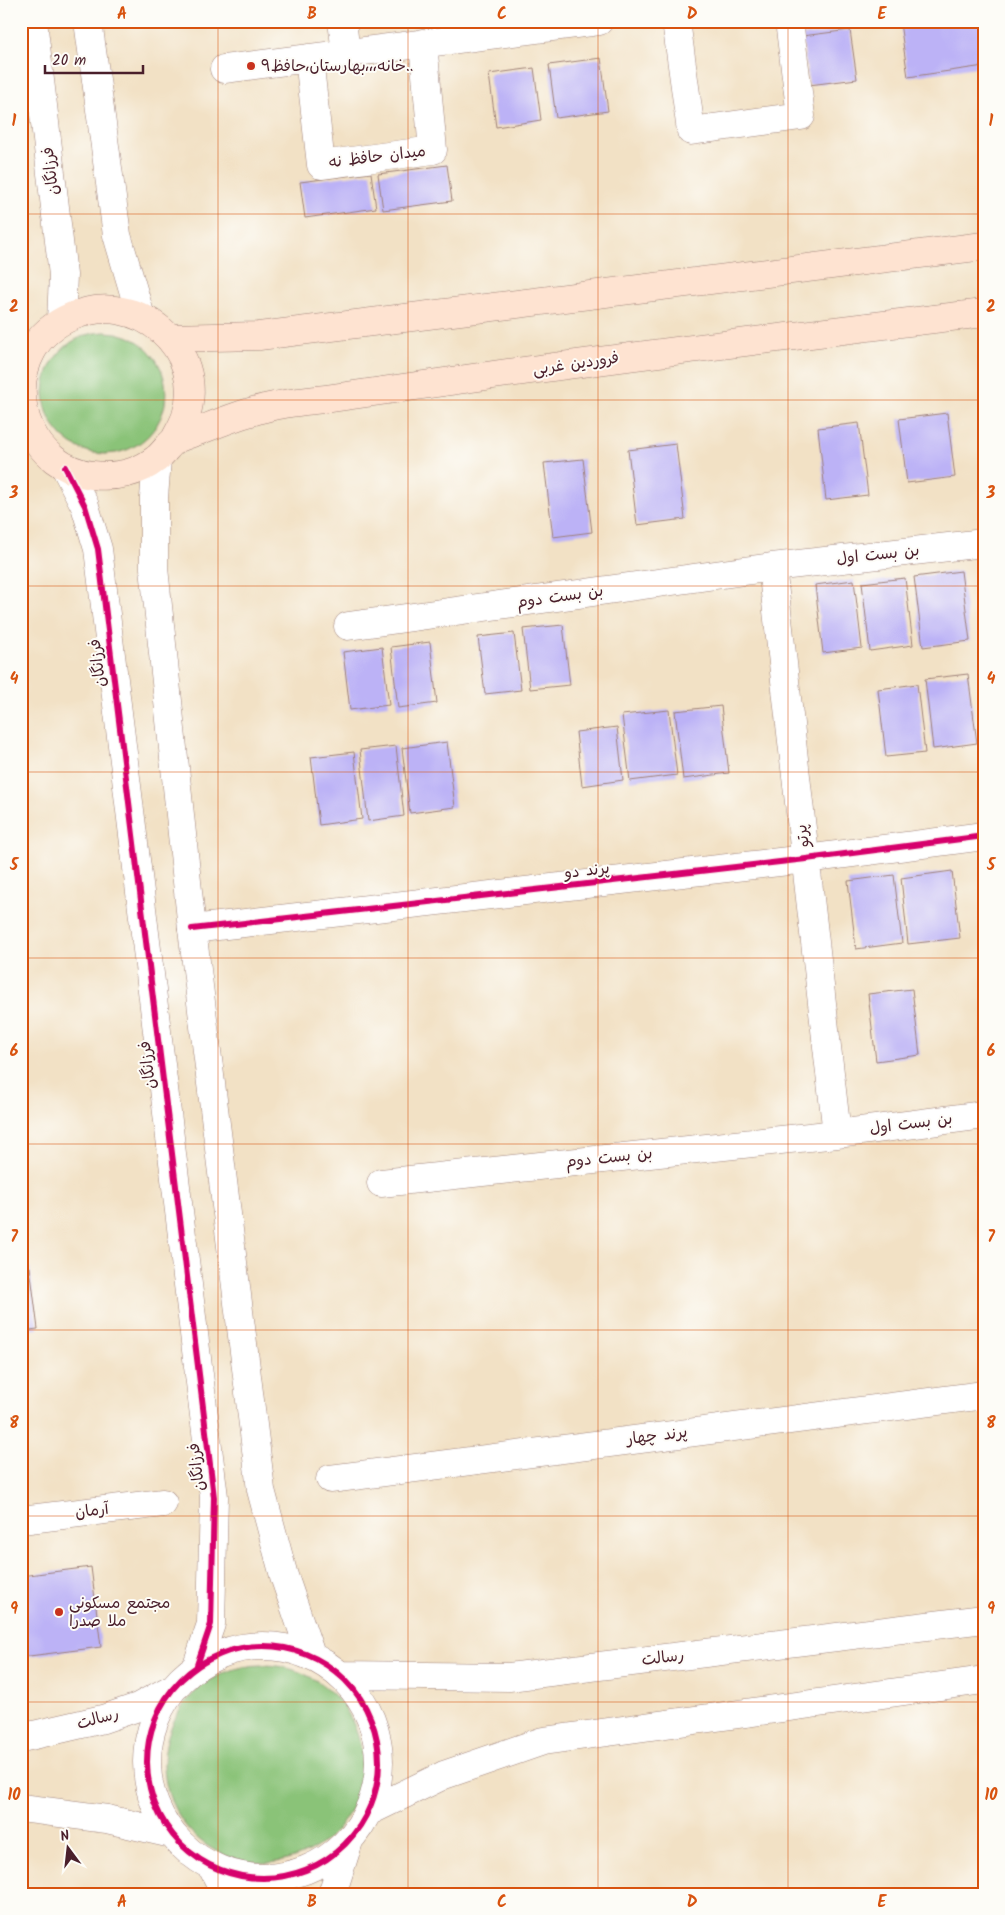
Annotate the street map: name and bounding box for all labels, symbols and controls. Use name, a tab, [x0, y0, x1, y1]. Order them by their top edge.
text: A	[117, 2, 127, 27]
text: B	[307, 2, 317, 27]
text: C	[497, 2, 507, 27]
text: D	[687, 2, 698, 27]
text: E	[878, 2, 888, 27]
scale bar	[45, 42, 142, 74]
text: 20 m	[52, 49, 86, 73]
place label: خانه،،،بهارستان،حافظ۹..	[261, 54, 414, 79]
marker: خانه،،،بهارستان،حافظ۹..	[245, 60, 257, 72]
text: 1	[12, 109, 17, 134]
text: 1	[989, 109, 994, 134]
street label: میدان حافظ نه	[327, 139, 427, 175]
street label: فرزانگان	[36, 145, 66, 197]
text: 2	[9, 295, 19, 320]
text: 2	[986, 295, 996, 320]
street label: فروردین غربی	[531, 346, 621, 382]
text: 3	[9, 481, 19, 506]
text: 3	[986, 481, 996, 506]
street label: بن بست اول	[835, 538, 921, 572]
street label: بن بست دوم	[515, 579, 605, 615]
street label: فرزانگان	[83, 637, 113, 689]
text: 4	[10, 667, 19, 692]
text: 4	[987, 667, 996, 692]
street label: پرتو	[789, 823, 817, 850]
text: 5	[9, 853, 20, 878]
text: 5	[986, 853, 997, 878]
street label: پرند دو	[561, 856, 611, 886]
text: 6	[10, 1039, 19, 1064]
street label: فرزانگان	[133, 1039, 163, 1091]
text: 6	[987, 1039, 996, 1064]
street label: بن بست اول	[868, 1107, 954, 1141]
street label: بن بست دوم	[564, 1141, 654, 1175]
text: 7	[10, 1225, 18, 1250]
text: 7	[987, 1225, 995, 1250]
text: 8	[9, 1411, 19, 1436]
text: 8	[986, 1411, 996, 1436]
street label: پرند چهار	[623, 1420, 689, 1452]
street label: فرزانگان	[182, 1441, 212, 1493]
street label: آرمان	[74, 1496, 111, 1525]
place label: مجتمع مسکونی ملا صدرا	[69, 1591, 170, 1634]
text: 9	[10, 1597, 18, 1622]
text: 9	[987, 1597, 995, 1622]
marker: مجتمع مسکونی ملا صدرا	[53, 1606, 65, 1618]
street label: رسالت	[640, 1643, 686, 1673]
street label: رسالت	[74, 1701, 122, 1737]
text: 10	[7, 1783, 21, 1808]
text: 10	[984, 1783, 998, 1808]
north arrow	[42, 1822, 92, 1872]
text: N	[58, 1825, 72, 1848]
text: A	[117, 1890, 127, 1915]
text: B	[307, 1890, 317, 1915]
text: C	[497, 1890, 507, 1915]
text: D	[687, 1890, 698, 1915]
text: E	[878, 1890, 888, 1915]

